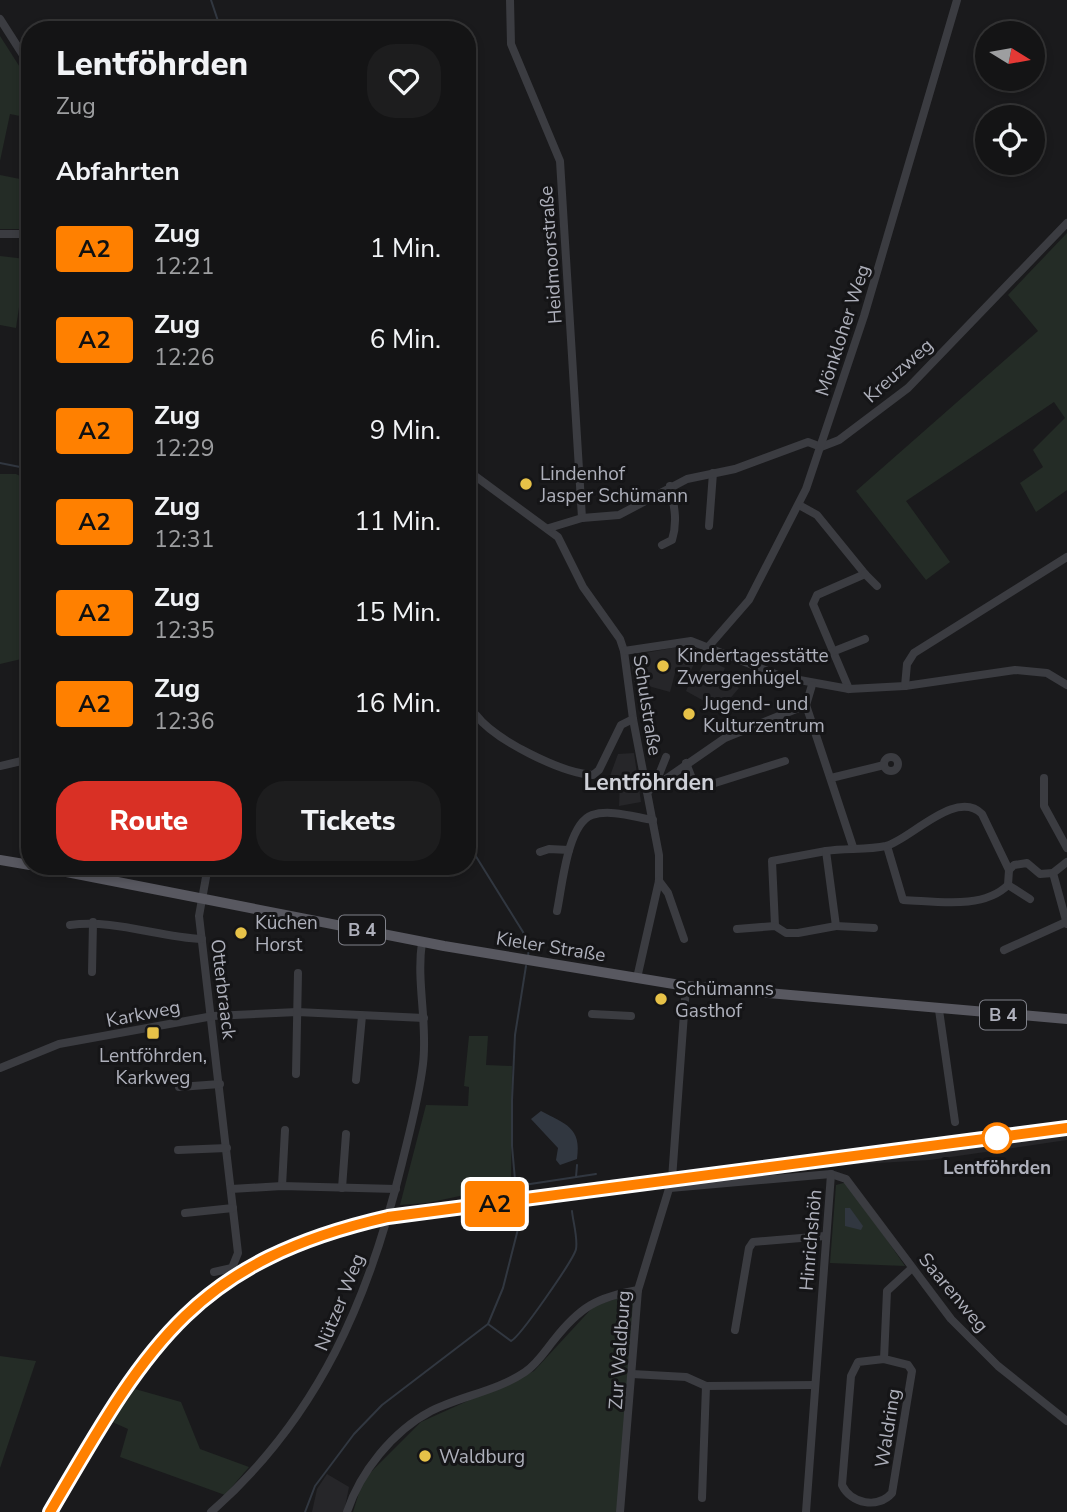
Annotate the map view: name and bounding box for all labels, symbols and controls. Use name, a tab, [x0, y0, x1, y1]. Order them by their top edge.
north arrow	[975, 21, 1045, 91]
map controls	[975, 21, 1045, 175]
text: Lentföhrden	[56, 42, 248, 87]
button: heart	[367, 44, 441, 118]
text: Zug	[56, 91, 96, 122]
button: locate	[975, 105, 1045, 175]
text: Abfahrten	[56, 154, 180, 189]
street label: Heidmoorstraße	[533, 185, 569, 325]
text: Zug	[154, 216, 200, 251]
text: 1 Min.	[370, 231, 441, 266]
text: A2	[78, 233, 111, 265]
text: 12:21	[154, 251, 214, 282]
street label: Mönkloher Weg	[809, 261, 876, 399]
text: Zug	[154, 307, 200, 342]
text: 6 Min.	[370, 322, 441, 357]
text: A2	[78, 324, 111, 356]
street label: Kreuzweg	[858, 333, 939, 409]
text: 12:26	[154, 342, 214, 373]
text: Zug	[154, 398, 200, 433]
text: 9 Min.	[370, 413, 441, 448]
text: A2	[78, 415, 111, 447]
text: 12:29	[154, 433, 214, 464]
place label: Lindenhof Jasper Schümann	[539, 461, 688, 509]
marker: Lindenhof Jasper Schümann	[518, 476, 534, 492]
text: Zug	[154, 489, 200, 524]
text: 11 Min.	[354, 504, 441, 539]
text: A2	[78, 506, 111, 538]
text: 12:31	[154, 524, 214, 555]
text: Zug	[154, 580, 200, 615]
text: 15 Min.	[354, 595, 441, 630]
text: A2	[78, 597, 111, 629]
text: 12:35	[154, 615, 214, 646]
place label: Kindertagesstätte Zwergenhügel	[677, 643, 829, 691]
street label: Schulstraße	[626, 653, 668, 757]
marker: Kindertagesstätte Zwergenhügel	[655, 658, 671, 674]
text: Zug	[154, 671, 200, 706]
text: 16 Min.	[354, 686, 441, 721]
text: A2	[78, 688, 111, 720]
place label: Jugend- und Kulturzentrum	[702, 691, 825, 739]
text: 12:36	[154, 706, 214, 737]
marker: Jugend- und Kulturzentrum	[681, 706, 697, 722]
district label: Lentföhrden	[584, 767, 714, 798]
button: Route	[56, 781, 242, 861]
button: Tickets	[256, 781, 441, 861]
place label: Küchen Horst	[255, 910, 318, 958]
road number: B 4	[339, 916, 385, 945]
marker: Küchen Horst	[233, 925, 249, 941]
street label: Kieler Straße	[494, 925, 607, 968]
street label: Otterbraack	[204, 938, 242, 1041]
place label: Schümanns Gasthof	[675, 976, 774, 1024]
marker: Schümanns Gasthof	[653, 991, 669, 1007]
street label: Karkweg	[104, 994, 182, 1034]
road number: B 4	[980, 1000, 1026, 1030]
marker: Lentföhrden, Karkweg	[145, 1025, 161, 1041]
place label: Lentföhrden, Karkweg	[99, 1043, 207, 1091]
marker: Lentföhrden	[982, 1123, 1012, 1153]
place label: Lentföhrden	[943, 1155, 1051, 1181]
line badge: A2	[463, 1181, 526, 1227]
text: A2	[479, 1188, 511, 1220]
street label: Hinrichshöh	[794, 1188, 828, 1292]
street label: Saarenweg	[912, 1247, 994, 1338]
street label: Nützer Weg	[309, 1250, 371, 1355]
street label: Zur Waldburg	[603, 1290, 637, 1411]
street label: Waldring	[869, 1387, 907, 1470]
place label: Waldburg	[439, 1444, 525, 1470]
marker: Waldburg	[417, 1448, 433, 1464]

